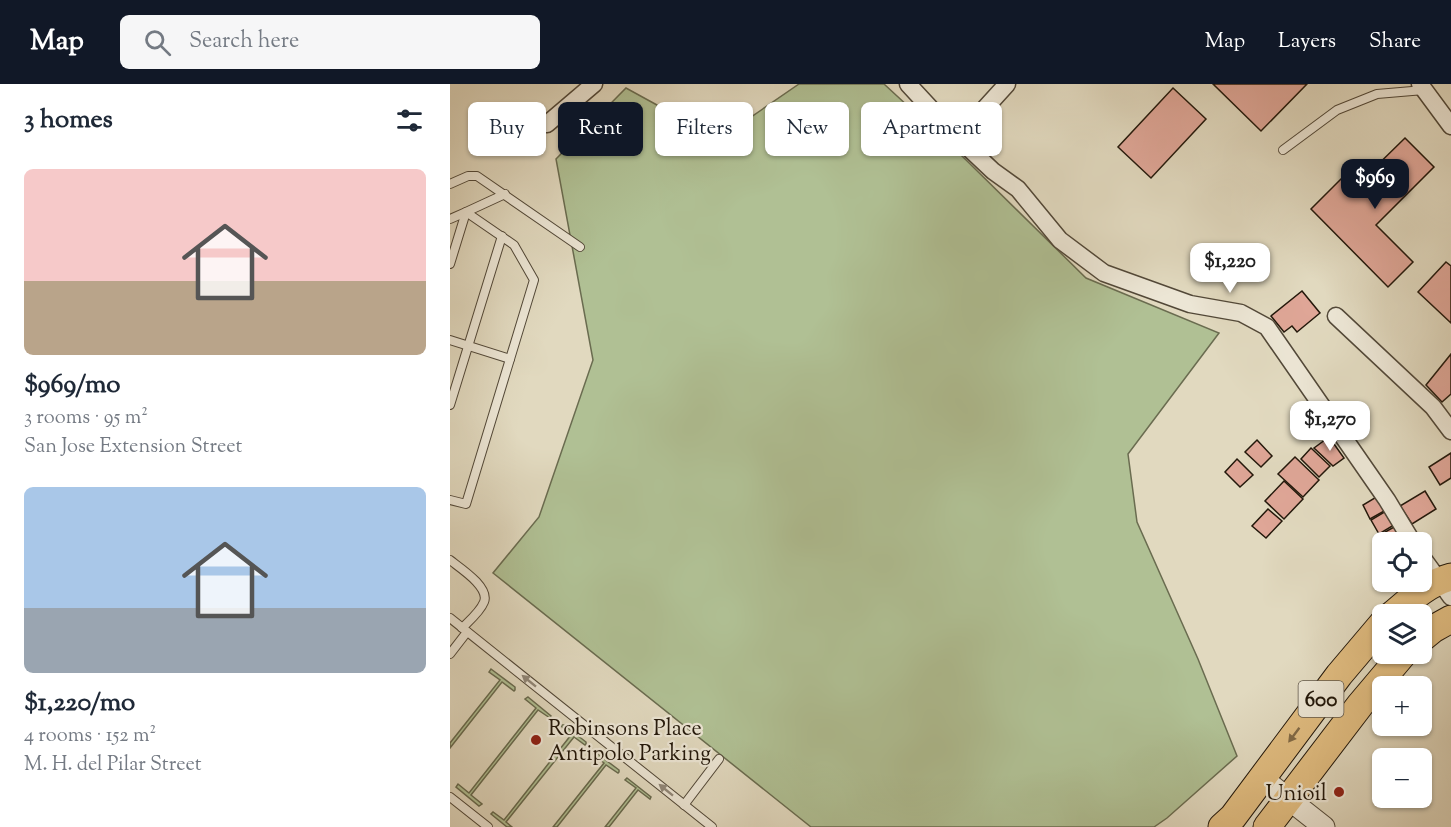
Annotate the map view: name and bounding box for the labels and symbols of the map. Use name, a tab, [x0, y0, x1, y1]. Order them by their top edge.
pin: $969	[1339, 159, 1411, 210]
pin: $1,220	[1181, 243, 1279, 294]
pin: $1,270	[1281, 401, 1379, 452]
one-way arrow	[521, 675, 537, 688]
road number: 600	[1298, 681, 1344, 717]
place label: Robinsons Place Antipolo Parking	[548, 714, 711, 771]
one-way arrow	[1289, 727, 1301, 742]
marker: Robinsons Place Antipolo Parking	[529, 733, 543, 747]
place label: Unioil	[1266, 779, 1327, 811]
one-way arrow	[658, 784, 674, 797]
marker: Unioil	[1332, 785, 1346, 799]

